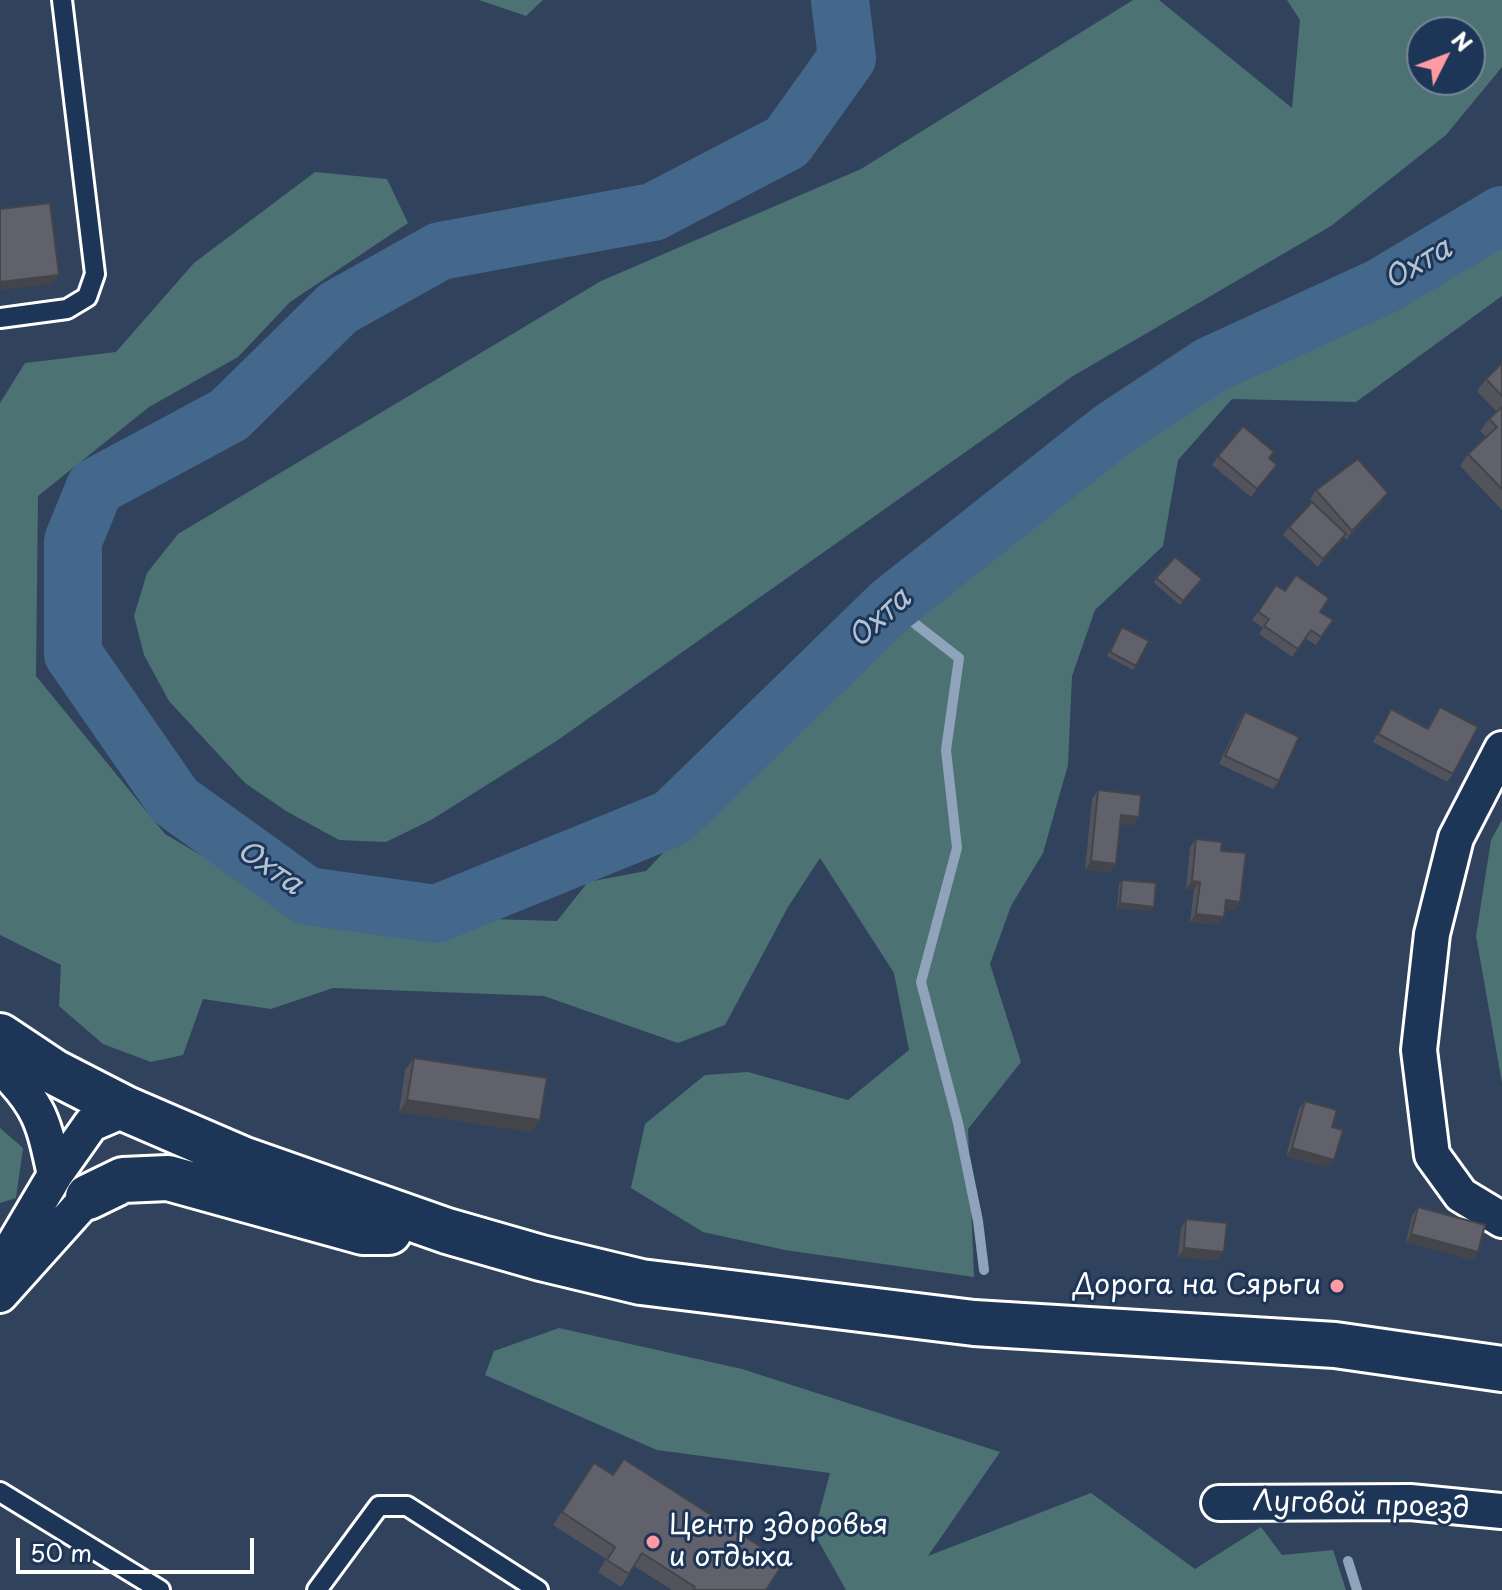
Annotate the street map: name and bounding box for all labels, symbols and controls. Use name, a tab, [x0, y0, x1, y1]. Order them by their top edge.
north arrow	[1406, 16, 1486, 96]
text: N	[1445, 23, 1481, 58]
water label: Охта	[1378, 231, 1458, 299]
water label: Охта	[841, 582, 919, 656]
water label: Охта	[229, 833, 309, 903]
place label: Дорога на Сярьги	[1073, 1269, 1321, 1303]
marker: Дорога на Сярьги	[1328, 1277, 1346, 1295]
street label: Луговой проезд	[1252, 1485, 1470, 1527]
place label: Центр здоровья и отдыха	[669, 1509, 888, 1575]
scale bar	[20, 1522, 258, 1572]
marker: Центр здоровья и отдыха	[644, 1533, 662, 1551]
text: 50 m	[30, 1534, 92, 1570]

